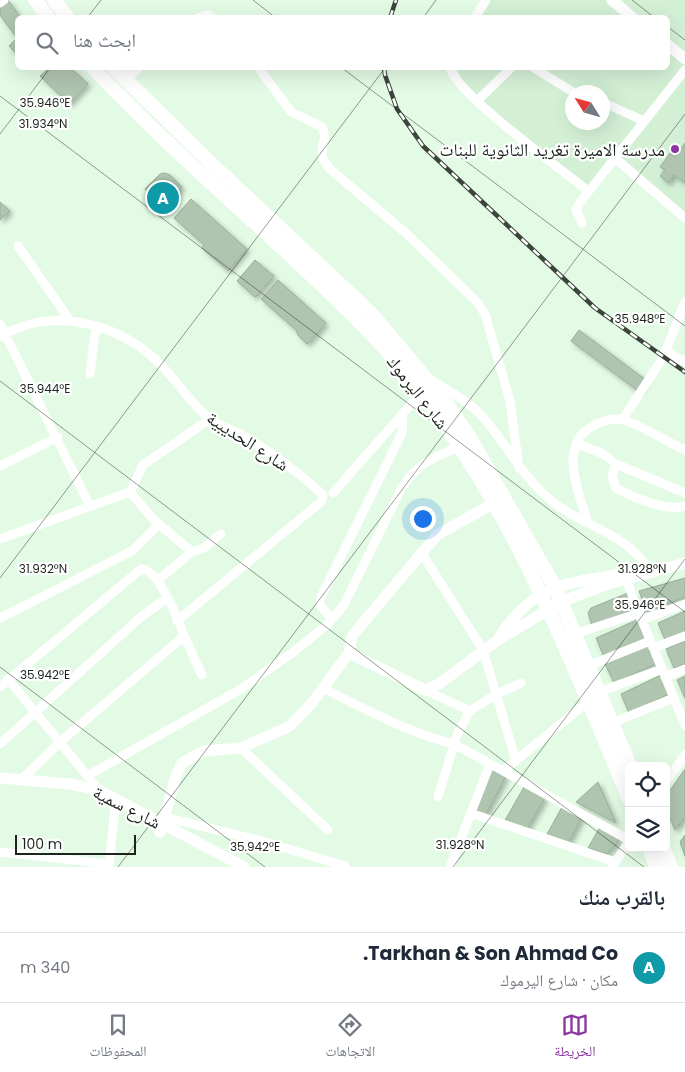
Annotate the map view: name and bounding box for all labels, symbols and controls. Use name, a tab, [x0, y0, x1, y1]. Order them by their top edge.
search box	[15, 15, 670, 70]
text: ابحث هنا	[73, 27, 136, 54]
icon: search	[33, 29, 61, 57]
north arrow	[565, 85, 610, 130]
text: 35.946°E	[20, 94, 70, 111]
text: 31.934°N	[19, 115, 67, 132]
place label: مدرسة الاميرة تغريد الثانوية للبنات	[440, 137, 665, 162]
marker: مدرسة الاميرة تغريد الثانوية للبنات	[669, 143, 681, 155]
pin: A	[147, 179, 179, 217]
text: 35.948°E	[615, 310, 665, 327]
street label: شارع اليرموك	[381, 350, 455, 434]
text: 35.944°E	[20, 380, 70, 397]
street label: شارع الحديبية	[202, 405, 294, 477]
your location	[410, 506, 436, 532]
text: 31.932°N	[19, 560, 67, 577]
text: 31.928°N	[618, 560, 666, 577]
text: 35.946°E	[615, 596, 665, 613]
text: 35.942°E	[20, 666, 70, 683]
map controls	[625, 762, 670, 852]
button: locate	[625, 762, 670, 807]
street label: شارع سمية	[89, 779, 165, 835]
button: layers	[625, 807, 670, 852]
scale bar	[15, 832, 136, 855]
text: 100 m	[22, 834, 62, 854]
text: 31.928°N	[436, 836, 484, 853]
text: 35.942°E	[230, 838, 280, 855]
text: بالقرب منك	[579, 883, 665, 912]
text: Tarkhan & Son Ahmad Co.	[363, 940, 618, 967]
text: 340 m	[20, 956, 70, 979]
text: A	[643, 956, 655, 979]
text: مكان · شارع اليرموك	[500, 969, 618, 992]
tab: المحفوظات	[90, 1011, 146, 1065]
tab: الاتجاهات	[326, 1011, 375, 1065]
tab: الخريطة	[554, 1011, 595, 1065]

